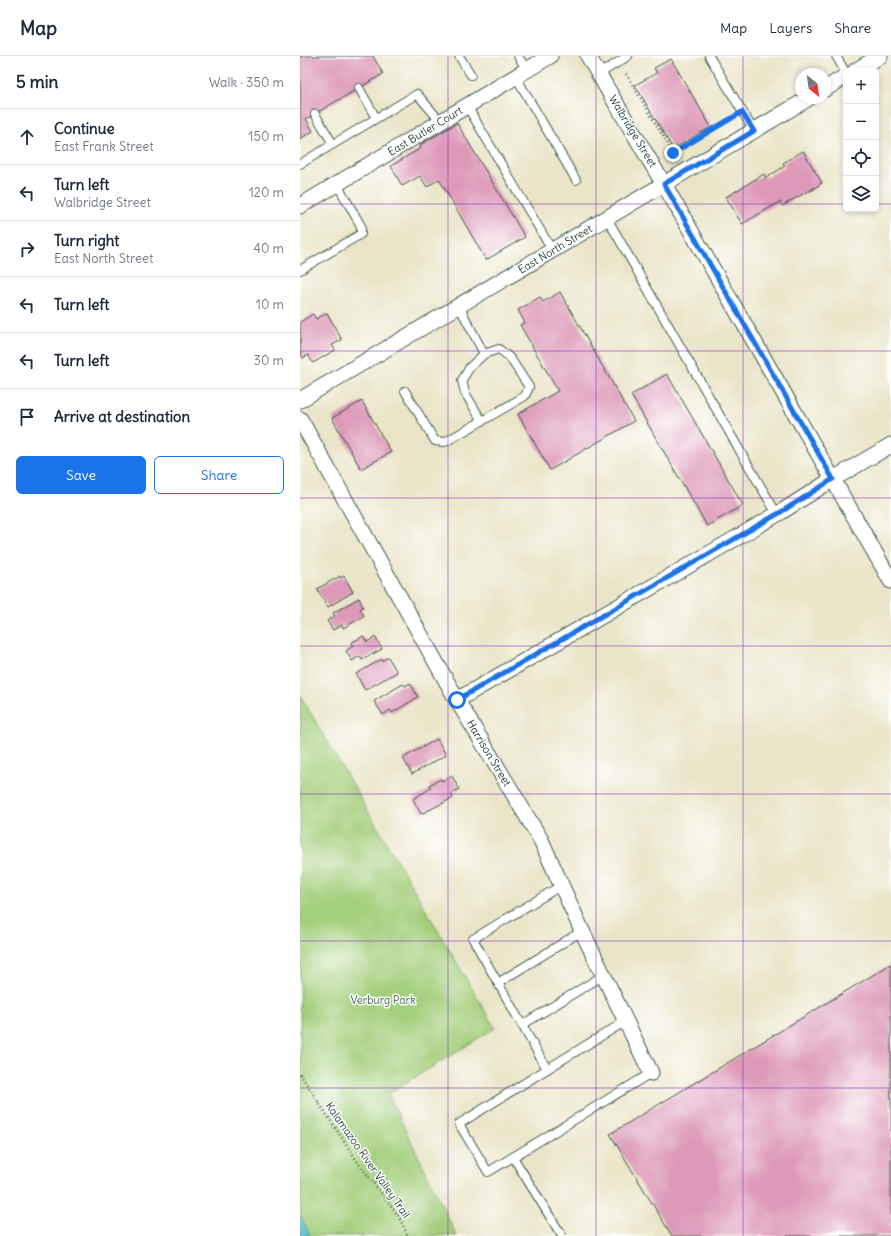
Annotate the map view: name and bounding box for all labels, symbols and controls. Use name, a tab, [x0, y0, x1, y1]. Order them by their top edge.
text: Map	[20, 16, 57, 40]
text: Map	[720, 19, 747, 37]
text: Layers	[769, 19, 812, 37]
text: Share	[834, 19, 871, 37]
north arrow	[795, 68, 831, 104]
map controls	[843, 68, 879, 212]
button: +	[843, 68, 879, 104]
text: 5 min	[16, 71, 58, 93]
text: Walk · 350 m	[209, 74, 284, 91]
street label: Walbridge Street	[606, 92, 660, 170]
street label: East Butler Court	[385, 103, 465, 159]
button: −	[843, 104, 879, 140]
text: Continue	[54, 119, 115, 138]
icon: ahead	[16, 126, 38, 148]
text: 150 m	[248, 128, 284, 145]
text: East Frank Street	[54, 138, 154, 155]
button: locate	[843, 140, 879, 176]
route end	[664, 144, 682, 162]
text: Turn left	[54, 175, 109, 194]
button: layers	[843, 176, 879, 212]
icon: left	[16, 182, 38, 204]
text: 120 m	[249, 184, 284, 201]
text: Walbridge Street	[54, 194, 151, 211]
street label: East North Street	[515, 221, 595, 277]
text: Turn right	[54, 231, 119, 250]
icon: right	[16, 238, 38, 260]
text: 40 m	[253, 240, 284, 257]
text: East North Street	[54, 250, 153, 267]
icon: left	[16, 294, 38, 316]
text: Turn left	[54, 295, 109, 314]
text: 10 m	[256, 296, 284, 313]
icon: left	[16, 350, 38, 372]
text: Turn left	[54, 351, 109, 370]
text: 30 m	[254, 352, 284, 369]
icon: arrive	[16, 406, 38, 428]
text: Arrive at destination	[54, 407, 190, 426]
button: Save	[16, 456, 146, 494]
button: Share	[154, 456, 284, 494]
route start	[448, 691, 466, 709]
street label: Harrison Street	[464, 717, 515, 789]
park label: Verburg Park	[350, 993, 416, 1007]
street label: Kalamazoo River Valley Trail	[322, 1099, 414, 1221]

